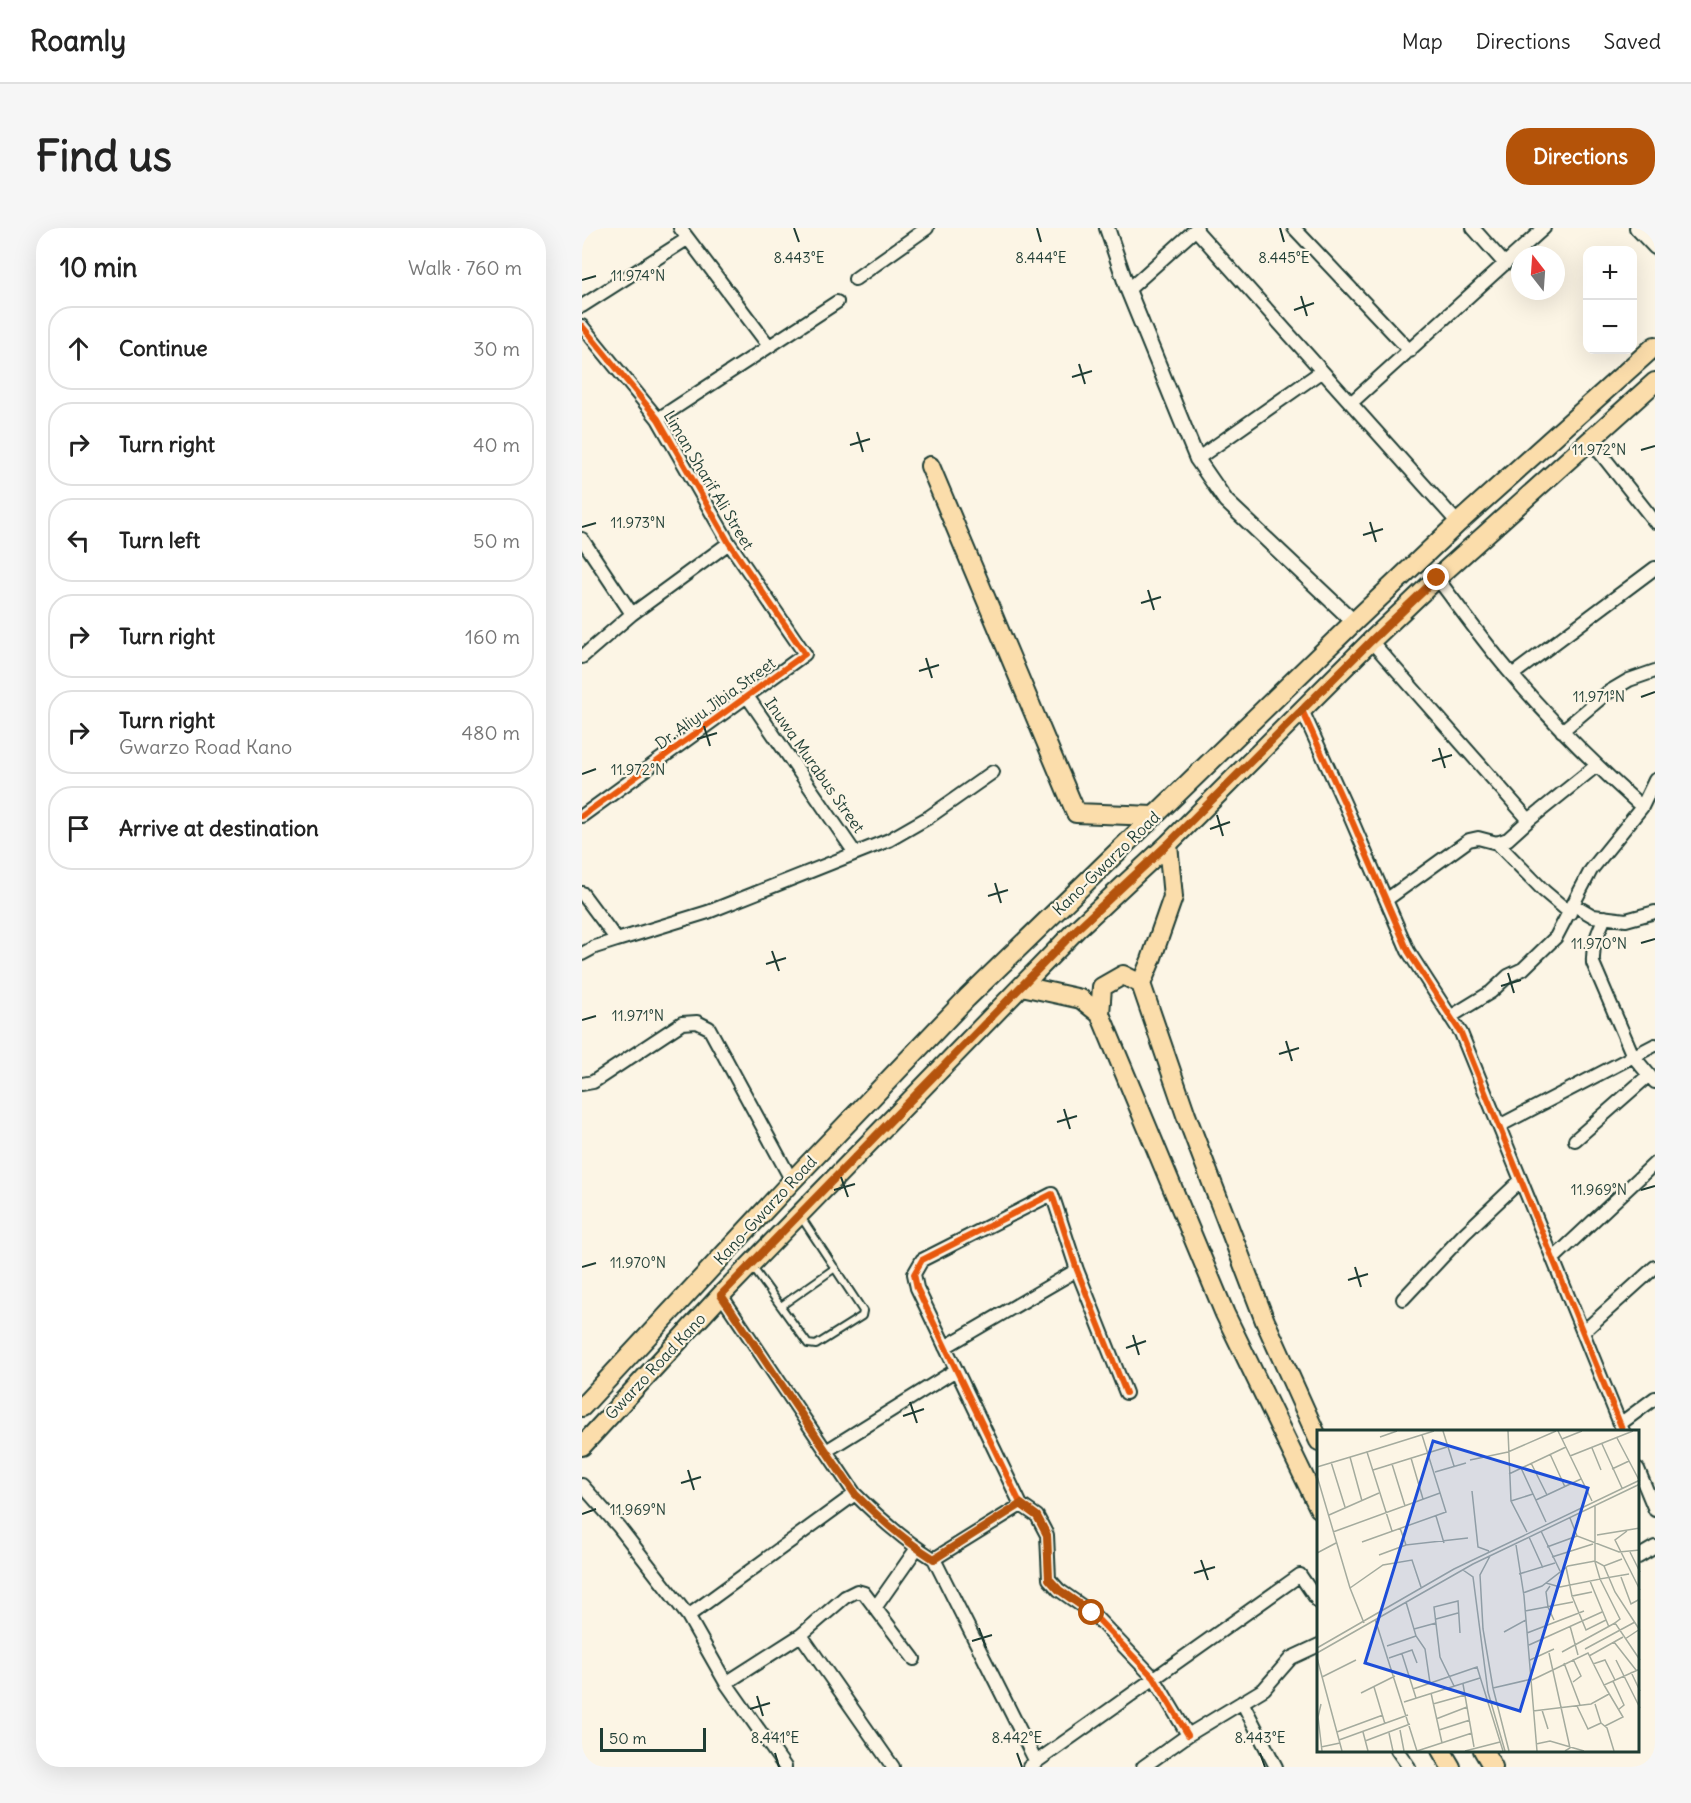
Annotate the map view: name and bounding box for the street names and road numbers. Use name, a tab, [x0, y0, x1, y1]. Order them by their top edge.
street label: Liman Sharif Ali Street	[660, 407, 759, 554]
street label: Dr. Aliyu Jibia Street	[651, 652, 779, 753]
street label: Inuwa Murabus Street	[761, 693, 870, 837]
street label: Kano-Gwarzo Road	[1048, 807, 1164, 919]
street label: Kano-Gwarzo Road	[709, 1151, 821, 1269]
street label: Gwarzo Road Kano	[600, 1308, 710, 1424]

